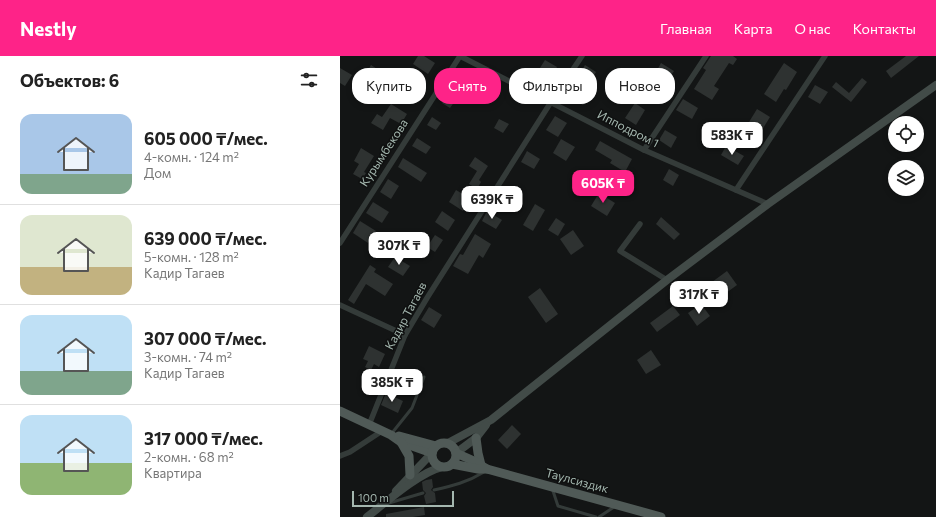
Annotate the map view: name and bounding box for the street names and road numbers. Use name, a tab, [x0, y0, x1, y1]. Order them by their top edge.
street label: Ипподром 1	[595, 107, 661, 150]
street label: Курымбекова	[356, 116, 410, 189]
street label: Кадир Тагаев	[381, 279, 429, 352]
street label: Таулсиздик	[544, 465, 611, 495]

